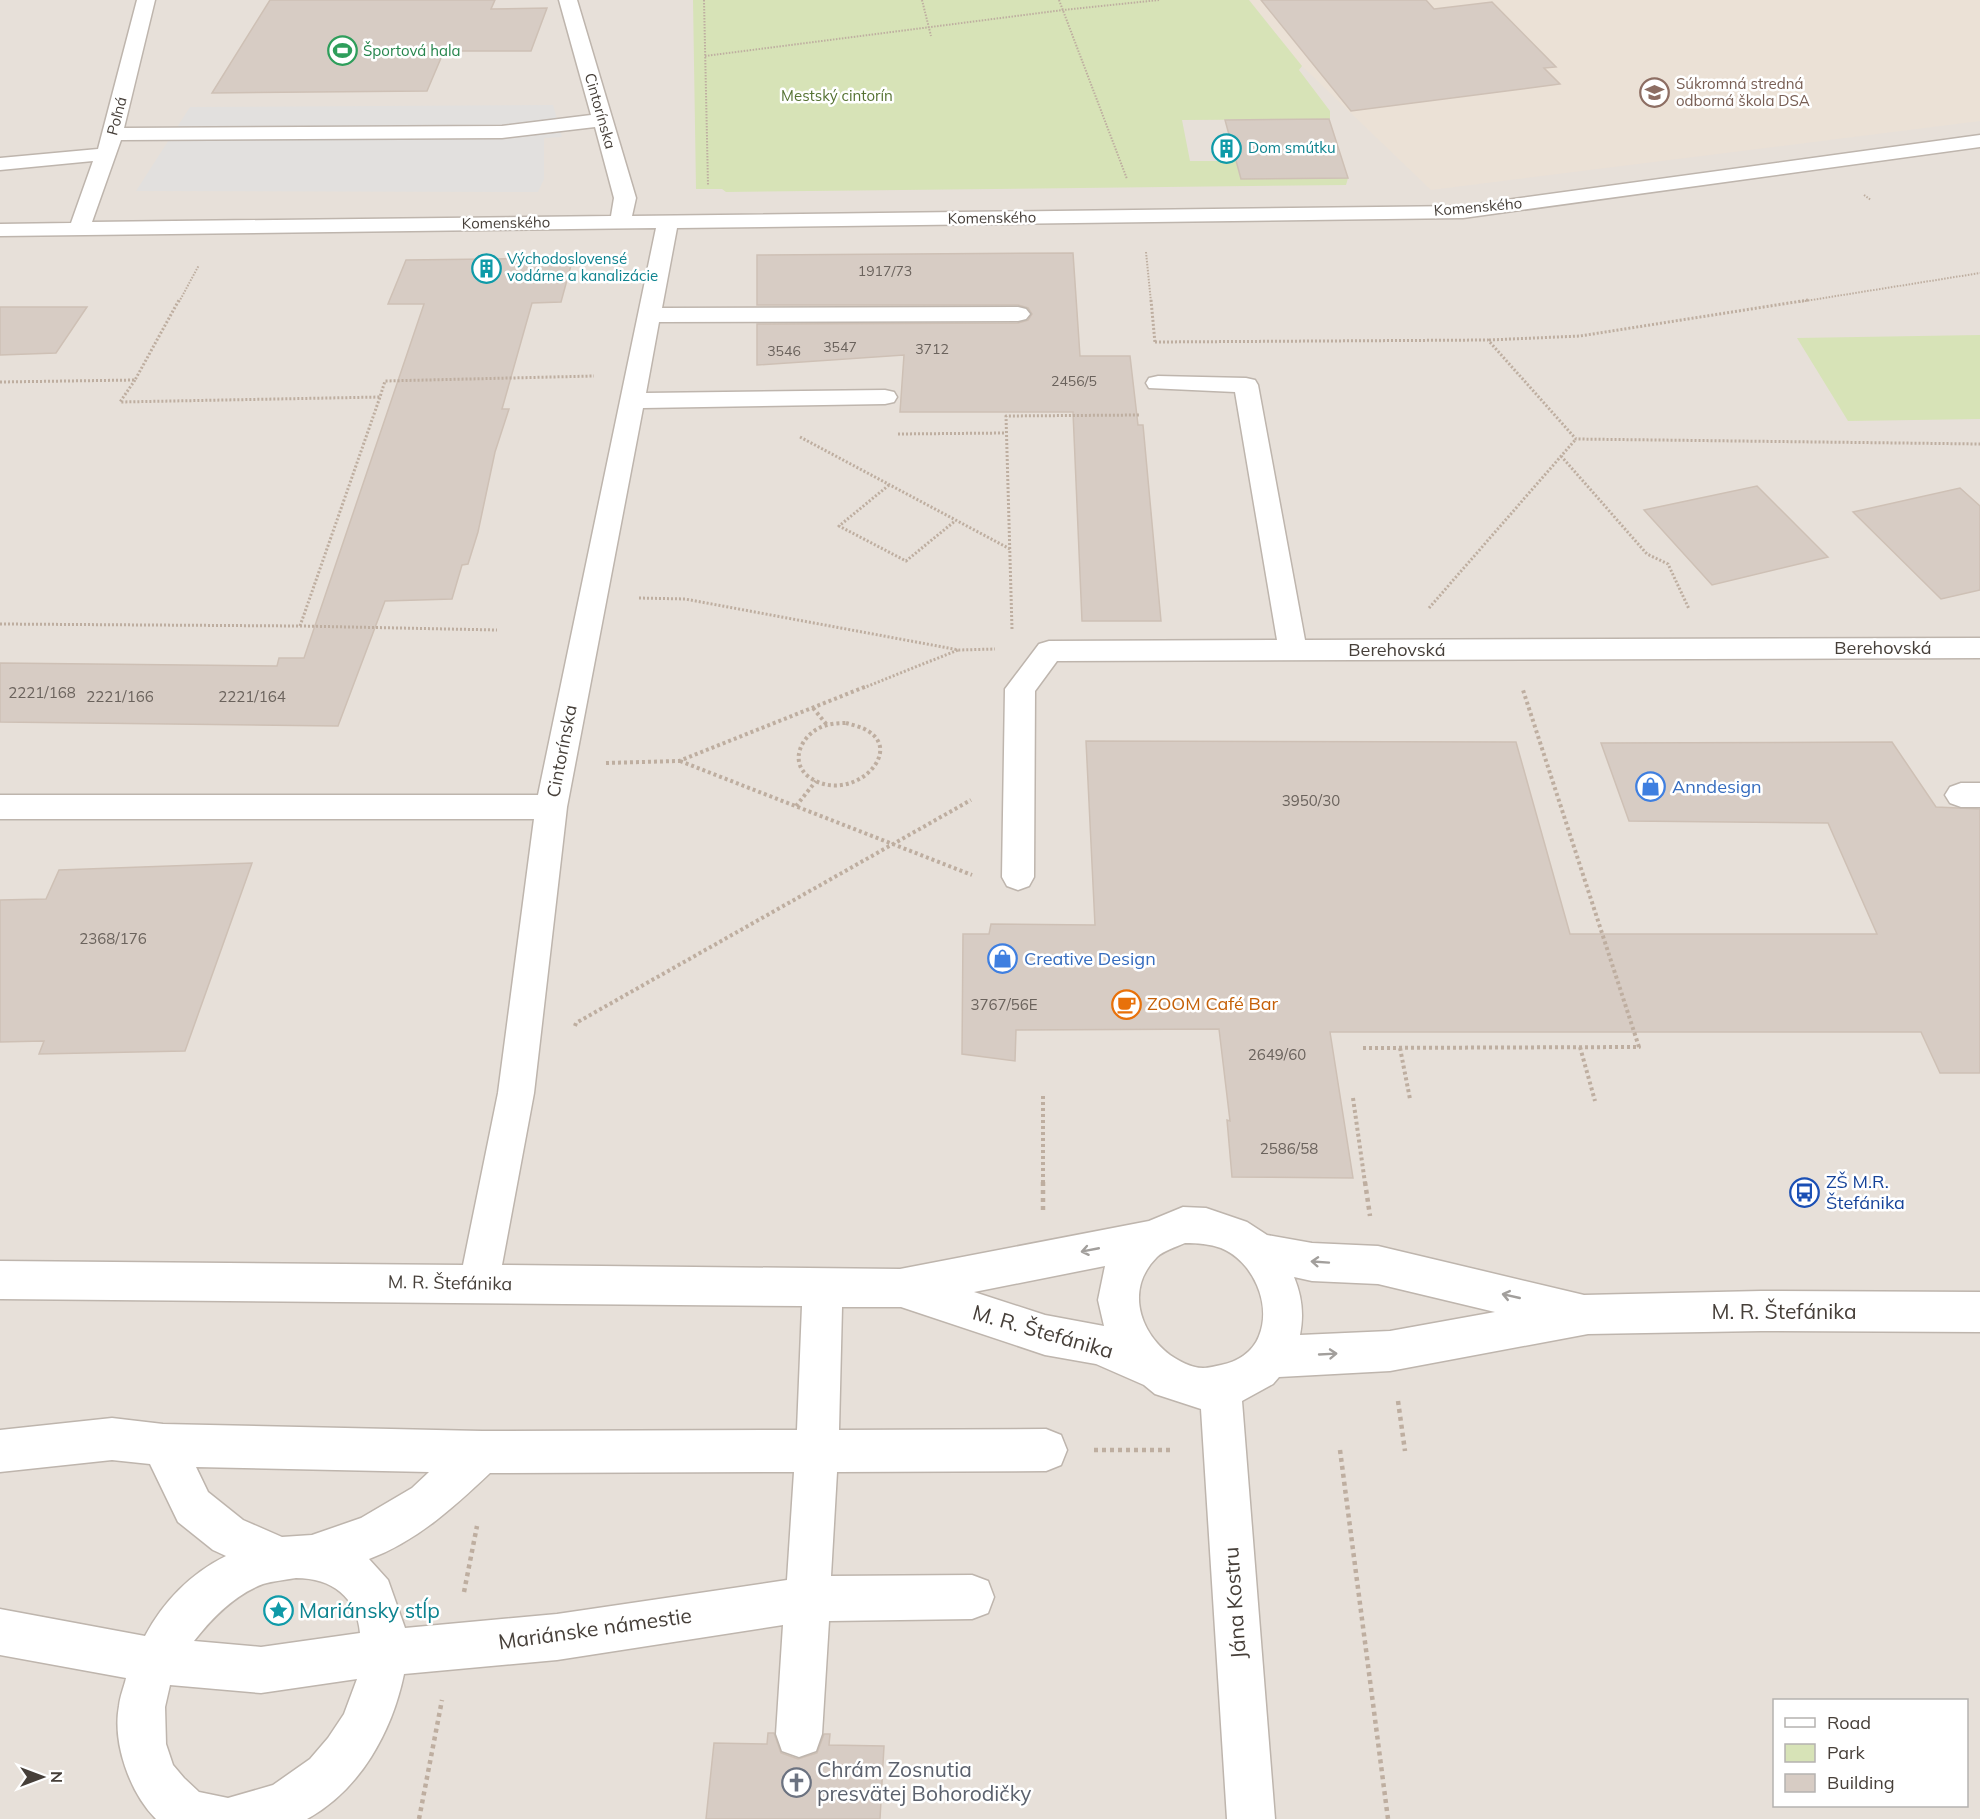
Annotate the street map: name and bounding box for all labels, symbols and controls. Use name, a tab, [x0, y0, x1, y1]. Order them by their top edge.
sports icon: Športová hala	[326, 35, 358, 67]
place label: Športová hala	[363, 41, 461, 60]
street label: Cintorínska	[581, 71, 620, 151]
place label: Súkromná stredná odborná škola DSA	[1676, 74, 1810, 110]
school or university icon: Súkromná stredná odborná škola DSA	[1639, 77, 1671, 109]
park label: Mestský cintorín	[781, 86, 893, 105]
street label: Poľná	[102, 94, 131, 137]
building icon: Dom smútku	[1211, 132, 1243, 164]
place label: Dom smútku	[1248, 138, 1336, 157]
street label: Komenského	[1433, 193, 1523, 220]
street label: Komenského	[948, 207, 1036, 228]
street label: Komenského	[462, 212, 550, 233]
place label: Východoslovensé vodárne a kanalizácie	[507, 249, 658, 285]
building icon: Východoslovensé vodárne a kanalizácie	[470, 252, 502, 284]
house number: 1917/73	[858, 262, 912, 280]
house number: 3547	[823, 338, 857, 356]
house number: 3712	[915, 340, 949, 358]
house number: 3546	[767, 342, 801, 360]
house number: 2456/5	[1051, 372, 1097, 390]
street label: Berehovská	[1834, 636, 1932, 659]
street label: Berehovská	[1348, 638, 1446, 661]
house number: 2221/168	[8, 683, 76, 702]
house number: 2221/166	[86, 687, 154, 706]
house number: 2221/164	[218, 687, 286, 706]
street label: Cintorínska	[541, 703, 582, 799]
shop icon: Anndesign	[1635, 771, 1667, 803]
place label: Anndesign	[1672, 775, 1762, 798]
house number: 3950/30	[1282, 791, 1340, 810]
house number: 2368/176	[79, 929, 147, 948]
shop icon: Creative Design	[987, 943, 1019, 975]
place label: Creative Design	[1024, 947, 1156, 970]
cafe icon: ZOOM Café Bar	[1110, 988, 1142, 1020]
place label: ZOOM Café Bar	[1147, 992, 1279, 1015]
house number: 3767/56E	[970, 995, 1038, 1014]
house number: 2649/60	[1248, 1045, 1306, 1064]
house number: 2586/58	[1260, 1139, 1318, 1158]
place label: ZŠ M.R. Štefánika	[1826, 1170, 1905, 1214]
bus stop icon: ZŠ M.R. Štefánika	[1789, 1176, 1821, 1208]
one-way arrow	[1080, 1245, 1100, 1256]
one-way arrow	[1310, 1257, 1330, 1268]
street label: M. R. Štefánika	[388, 1270, 512, 1295]
one-way arrow	[1502, 1290, 1521, 1302]
street label: M. R. Štefánika	[1711, 1298, 1857, 1324]
street label: M. R. Štefánika	[970, 1299, 1117, 1364]
one-way arrow	[1318, 1349, 1338, 1360]
street label: Jána Kostru	[1217, 1546, 1251, 1660]
place icon: Mariánsky stĺp	[262, 1595, 294, 1627]
place label: Mariánsky stĺp	[299, 1597, 440, 1623]
street label: Mariánske námestie	[497, 1602, 693, 1654]
legend	[1773, 1699, 1968, 1807]
text: Road	[1827, 1711, 1871, 1734]
text: Park	[1827, 1741, 1866, 1764]
north arrow	[12, 1747, 72, 1807]
place label: Chrám Zosnutia presvätej Bohorodičky	[817, 1756, 1031, 1806]
church icon: Chrám Zosnutia presvätej Bohorodičky	[780, 1766, 812, 1798]
text: N	[47, 1771, 67, 1783]
text: Building	[1827, 1771, 1895, 1794]

